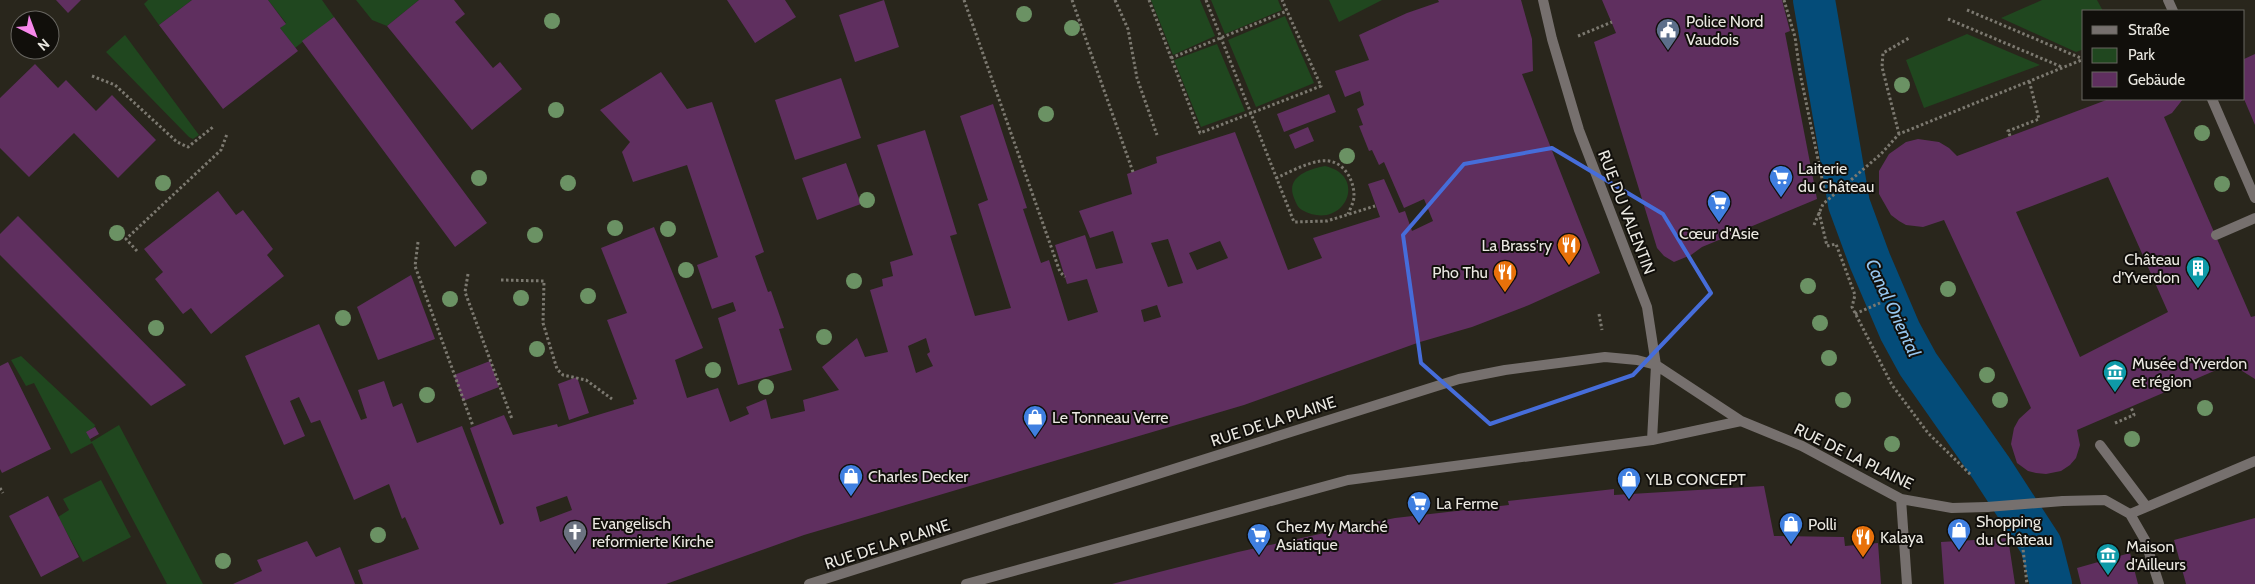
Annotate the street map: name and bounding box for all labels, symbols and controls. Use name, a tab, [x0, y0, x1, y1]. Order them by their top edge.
north arrow	[10, 10, 60, 60]
legend	[2082, 10, 2245, 100]
place label: Police Nord Vaudois	[1686, 12, 1763, 49]
public building icon: Police Nord Vaudois	[1655, 17, 1681, 51]
text: Straße	[2128, 21, 2170, 39]
text: N	[34, 35, 53, 55]
text: Park	[2128, 46, 2155, 64]
text: Gebäude	[2128, 71, 2185, 89]
street label: RUE DU VALENTIN	[1594, 147, 1659, 277]
place label: Laiterie du Château	[1798, 159, 1875, 196]
supermarket icon: Laiterie du Château	[1768, 164, 1794, 198]
supermarket icon: Cœur d'Asie	[1706, 189, 1732, 223]
place label: Cœur d'Asie	[1679, 224, 1759, 243]
restaurant icon: La Brass'ry	[1556, 232, 1582, 266]
place label: La Brass'ry	[1481, 236, 1552, 255]
place label: Château d'Yverdon	[2113, 250, 2180, 287]
building icon: Château d'Yverdon	[2185, 255, 2211, 289]
water label: Canal Oriental	[1861, 256, 1926, 361]
restaurant icon: Pho Thu	[1492, 259, 1518, 293]
place label: Pho Thu	[1432, 263, 1488, 282]
place label: Musée d'Yverdon et région	[2132, 354, 2247, 391]
museum icon: Musée d'Yverdon et région	[2102, 359, 2128, 393]
street label: RUE DE LA PLAINE	[1208, 392, 1338, 451]
shop icon: Le Tonneau Verre	[1022, 404, 1048, 438]
place label: Le Tonneau Verre	[1052, 408, 1169, 427]
street label: RUE DE LA PLAINE	[1791, 419, 1917, 494]
shop icon: Charles Decker	[838, 463, 864, 497]
shop icon: YLB CONCEPT	[1616, 466, 1642, 500]
place label: Charles Decker	[868, 467, 969, 486]
place label: YLB CONCEPT	[1645, 470, 1746, 489]
supermarket icon: La Ferme	[1406, 490, 1432, 524]
place label: La Ferme	[1436, 494, 1498, 513]
shop icon: Polli	[1778, 511, 1804, 545]
place label: Shopping du Château	[1976, 512, 2053, 549]
place label: Evangelisch reformierte Kirche	[592, 514, 714, 551]
street label: RUE DE LA PLAINE	[822, 515, 952, 574]
place label: Polli	[1808, 515, 1837, 534]
place label: Chez My Marché Asiatique	[1276, 517, 1388, 554]
shop icon: Shopping du Château	[1946, 517, 1972, 551]
church icon: Evangelisch reformierte Kirche	[562, 519, 588, 553]
supermarket icon: Chez My Marché Asiatique	[1246, 522, 1272, 556]
restaurant icon: Kalaya	[1850, 524, 1876, 558]
place label: Kalaya	[1880, 528, 1924, 547]
place label: Maison d'Ailleurs	[2126, 537, 2186, 574]
museum icon: Maison d'Ailleurs	[2095, 542, 2121, 576]

